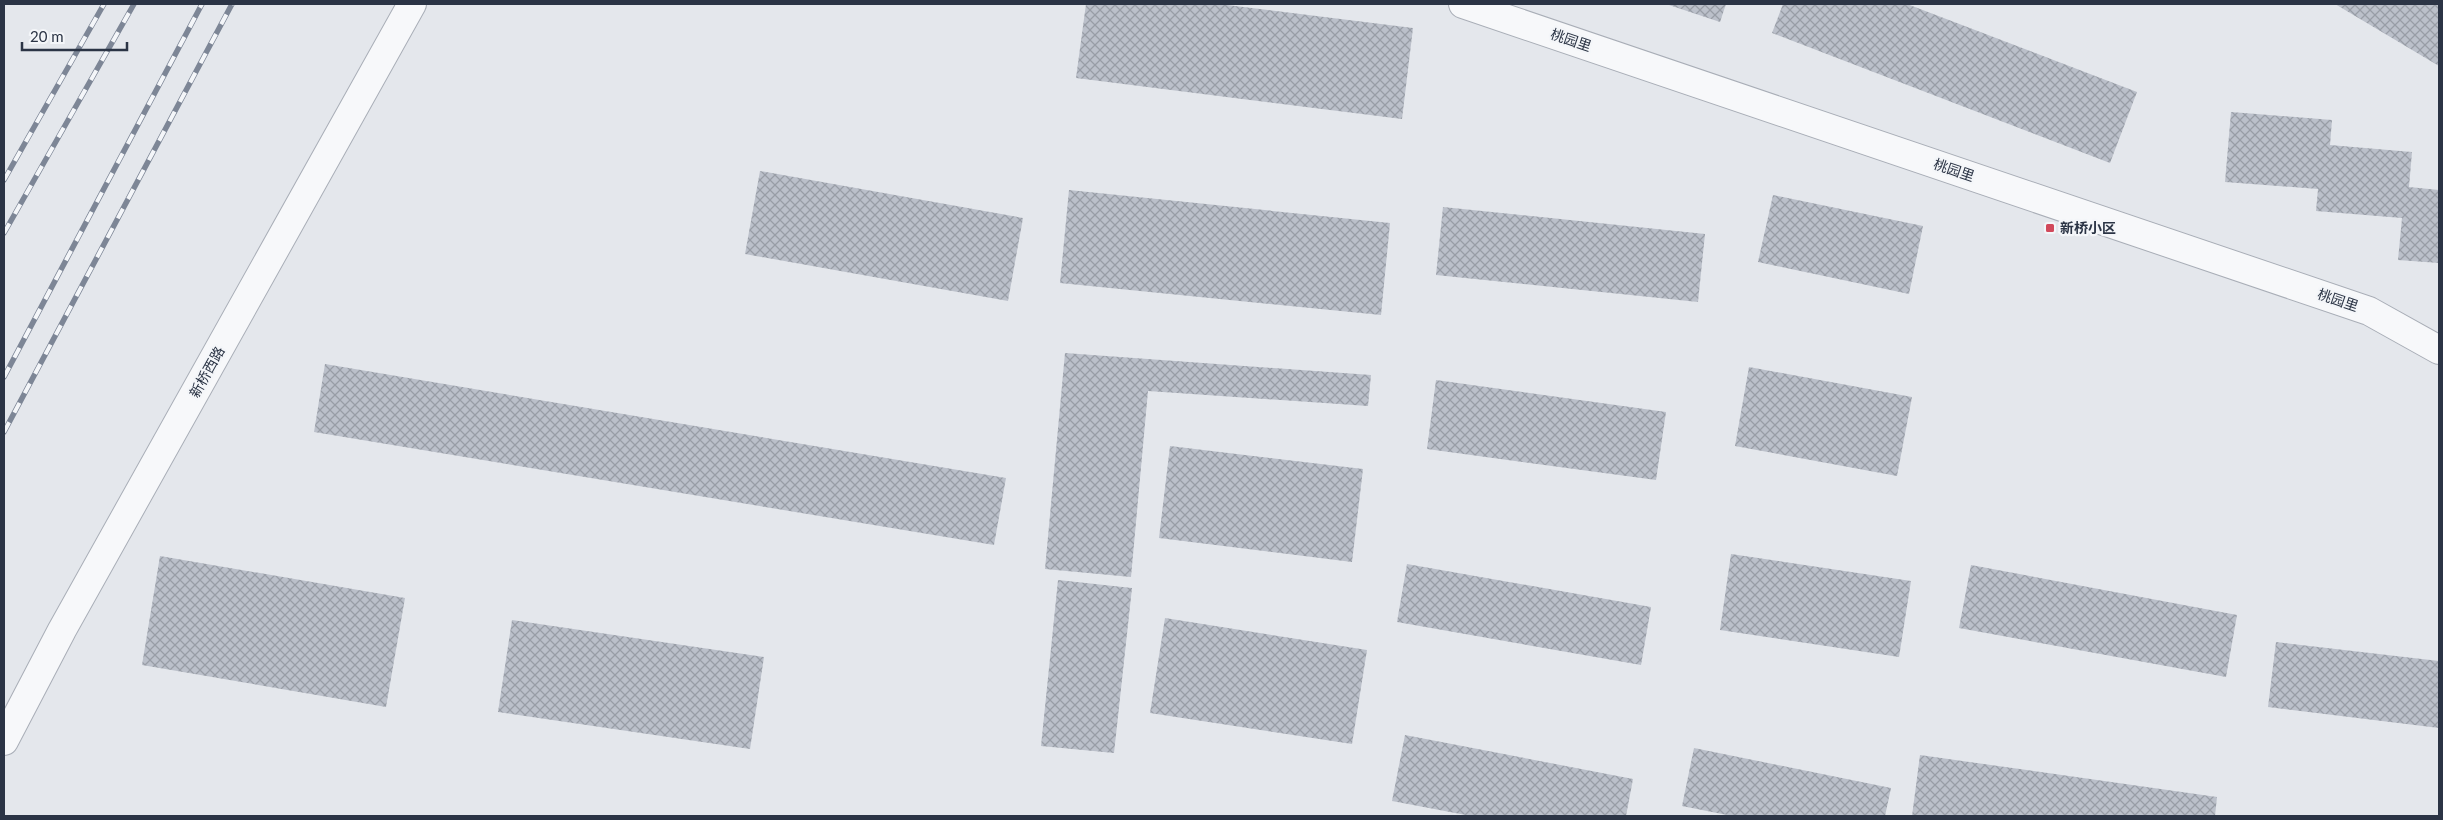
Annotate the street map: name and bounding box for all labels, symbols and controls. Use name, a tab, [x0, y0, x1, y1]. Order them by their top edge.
scale bar	[22, 20, 128, 52]
street label: 桃园里	[1549, 25, 1594, 54]
text: 20 m	[30, 27, 64, 45]
street label: 桃园里	[1932, 155, 1977, 184]
place label: 新桥小区	[2060, 219, 2116, 236]
marker: 新桥小区	[2044, 222, 2056, 234]
street label: 桃园里	[2316, 285, 2361, 314]
street label: 新桥西路	[186, 343, 228, 400]

